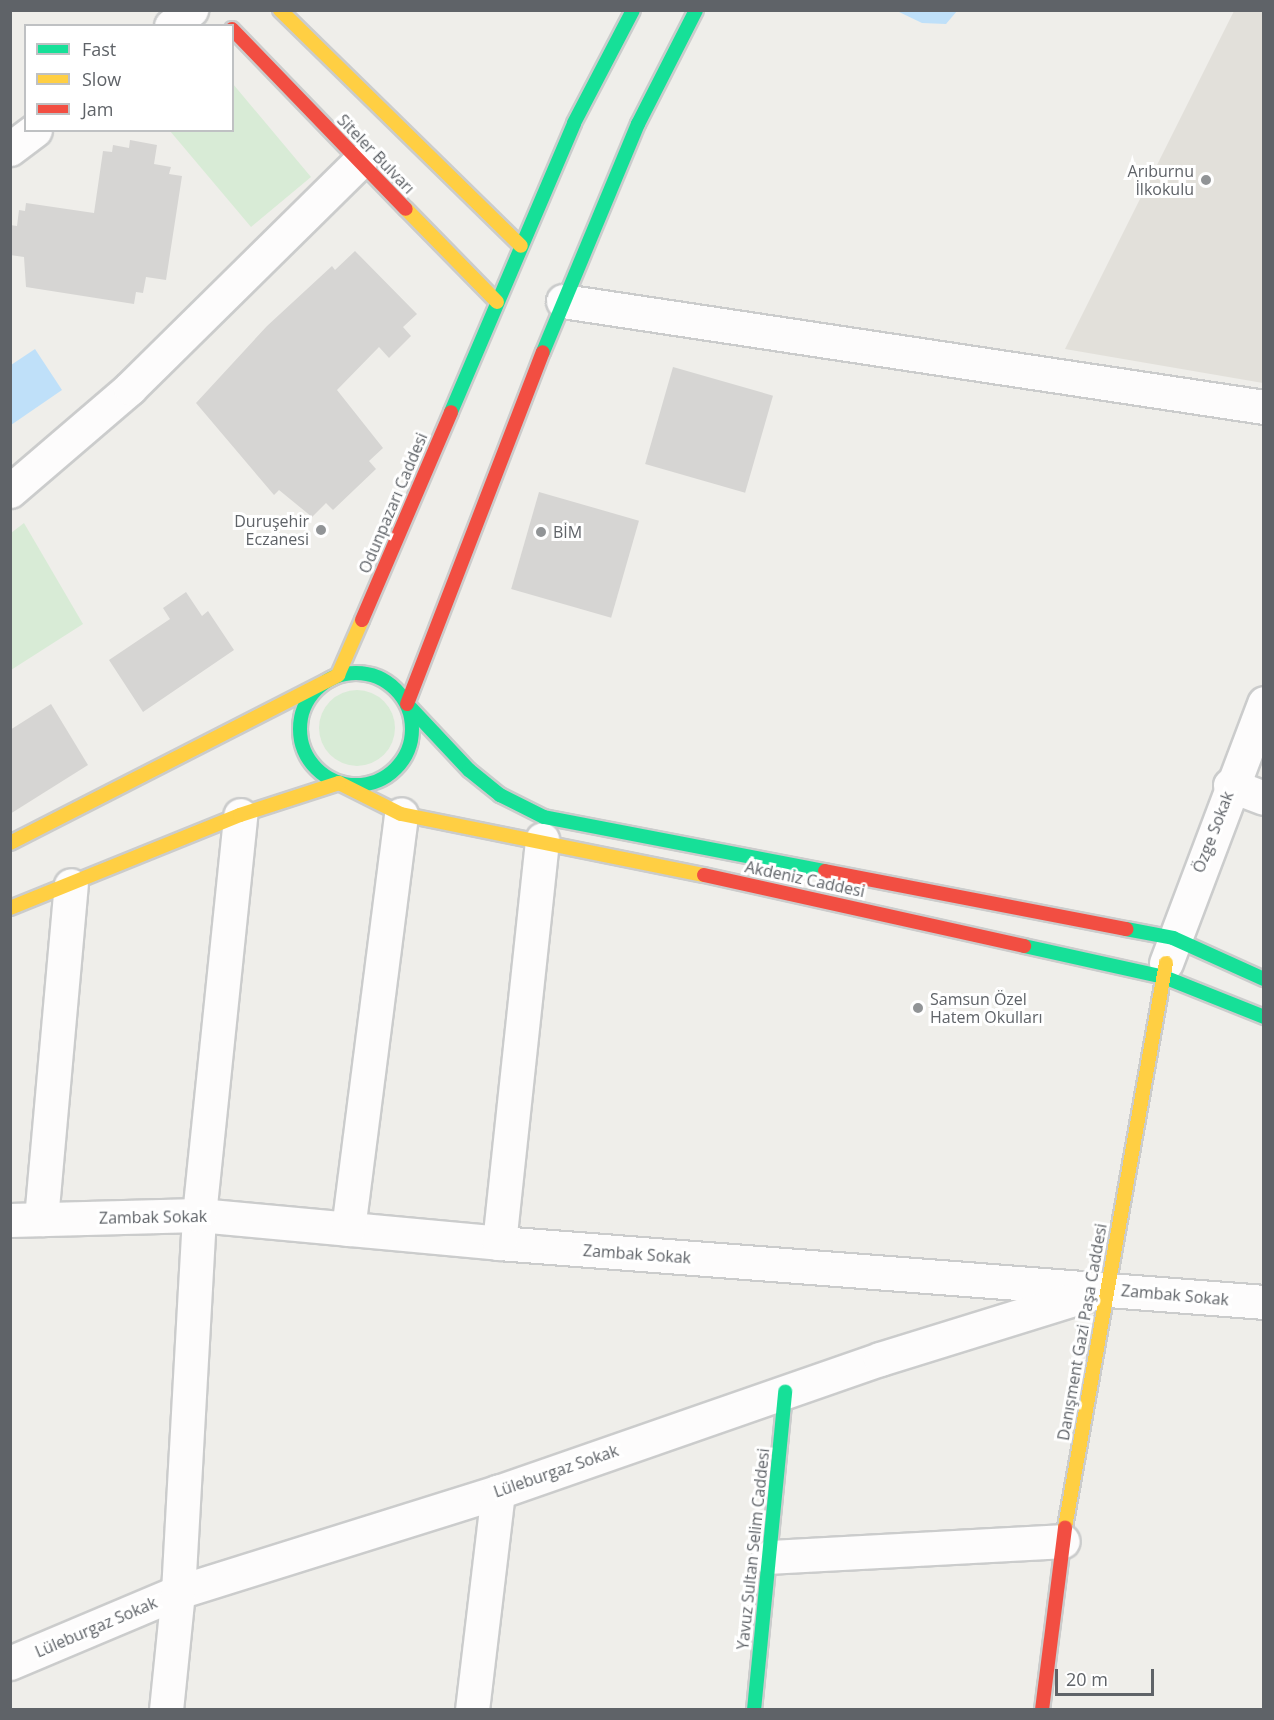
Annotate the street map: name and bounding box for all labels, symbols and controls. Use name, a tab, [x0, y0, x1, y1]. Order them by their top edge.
legend	[24, 24, 234, 132]
text: Fast	[82, 37, 116, 61]
text: Slow	[82, 67, 121, 91]
text: Jam	[82, 97, 114, 121]
street label: Siteler Bulvarı	[333, 110, 419, 198]
place label: Arıburnu İlkokulu	[1128, 161, 1194, 199]
marker: Arıburnu İlkokulu	[1199, 173, 1213, 187]
street label: Odunpazarı Caddesi	[355, 430, 431, 576]
place label: Duruşehir Eczanesi	[234, 511, 309, 549]
place label: BİM	[553, 522, 582, 542]
marker: Duruşehir Eczanesi	[314, 523, 328, 537]
marker: BİM	[534, 525, 548, 539]
street label: Özge Sokak	[1189, 788, 1237, 876]
street label: Akdeniz Caddesi	[743, 857, 867, 901]
place label: Samsun Özel Hatem Okulları	[930, 989, 1043, 1027]
marker: Samsun Özel Hatem Okulları	[911, 1001, 925, 1015]
street label: Zambak Sokak	[99, 1206, 207, 1228]
street label: Danışment Gazi Paşa Caddesi	[1053, 1222, 1111, 1442]
street label: Zambak Sokak	[582, 1241, 692, 1267]
street label: Zambak Sokak	[1120, 1281, 1230, 1309]
street label: Lüleburgaz Sokak	[491, 1441, 621, 1501]
street label: Yavuz Sultan Selim Caddesi	[733, 1447, 773, 1651]
street label: Lüleburgaz Sokak	[32, 1593, 160, 1661]
scale bar	[1058, 1657, 1157, 1695]
text: 20 m	[1066, 1667, 1108, 1691]

